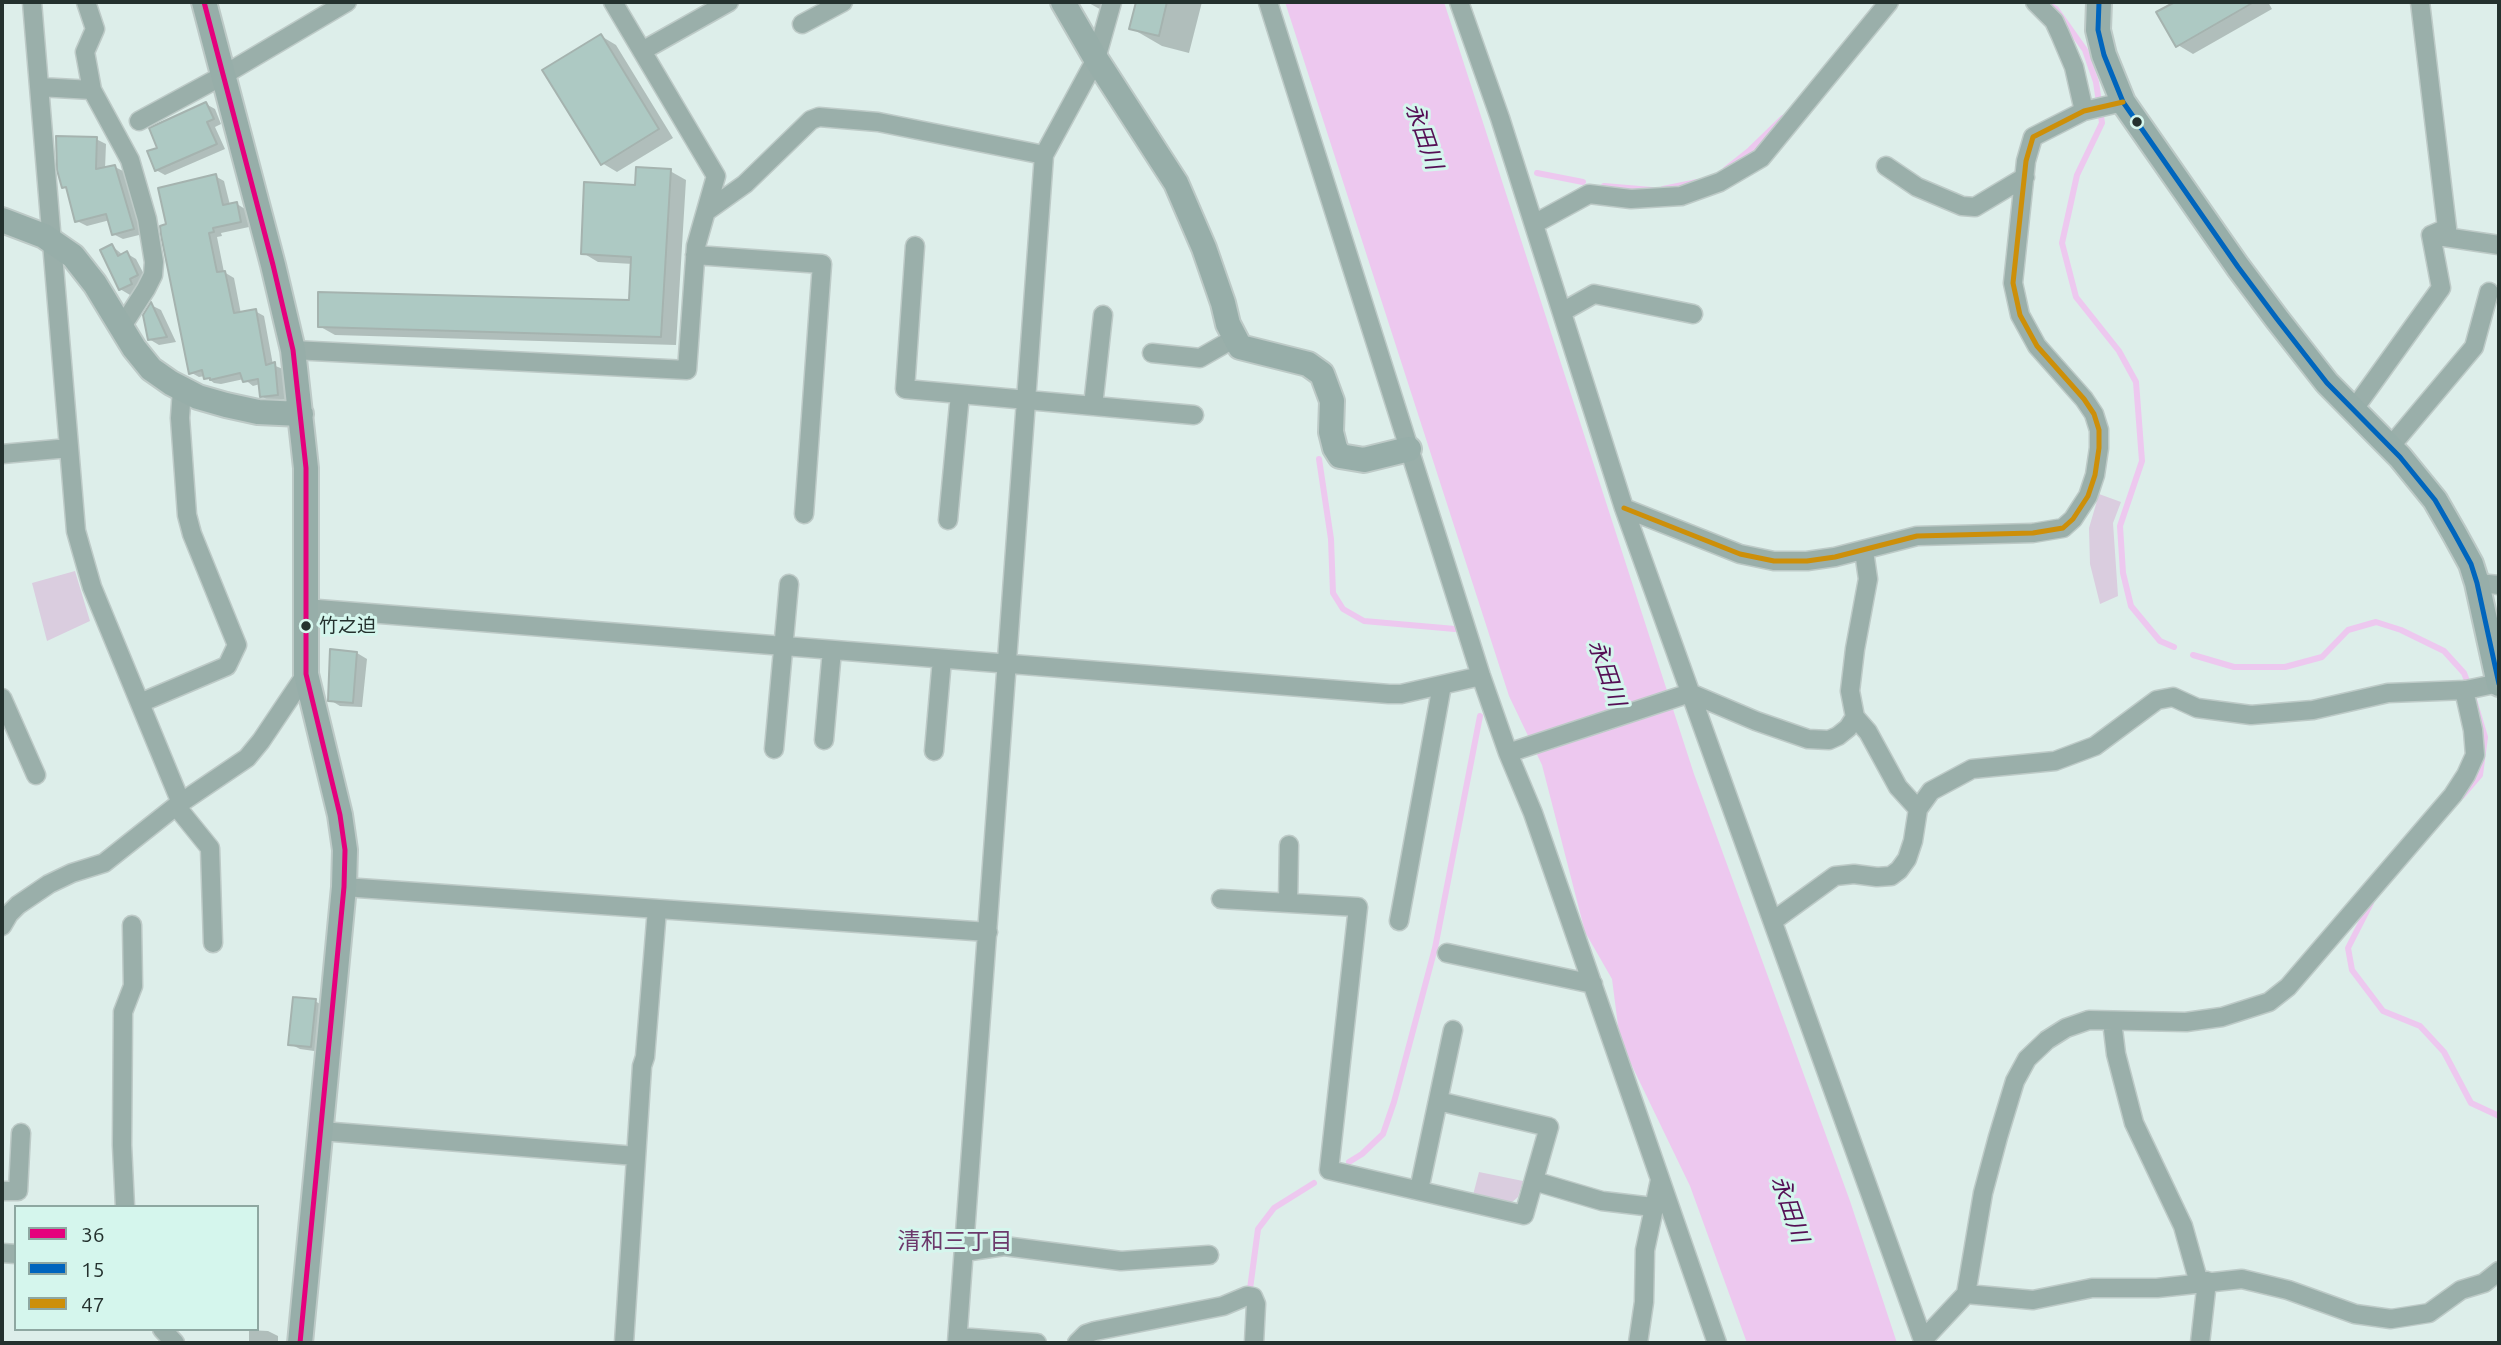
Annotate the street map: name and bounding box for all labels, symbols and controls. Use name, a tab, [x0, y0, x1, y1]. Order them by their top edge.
water label: 永田川	[1400, 99, 1448, 173]
unlabelled marker	[2130, 115, 2144, 129]
place label: 竹之迫	[319, 615, 376, 637]
marker: 竹之迫	[299, 619, 313, 633]
water label: 永田川	[1583, 636, 1631, 710]
water label: 永田川	[1766, 1172, 1814, 1246]
legend	[14, 1205, 259, 1331]
text: 36	[81, 1222, 105, 1246]
district label: 清和三丁目	[898, 1227, 1012, 1255]
text: 15	[81, 1257, 105, 1281]
text: 47	[81, 1292, 105, 1316]

